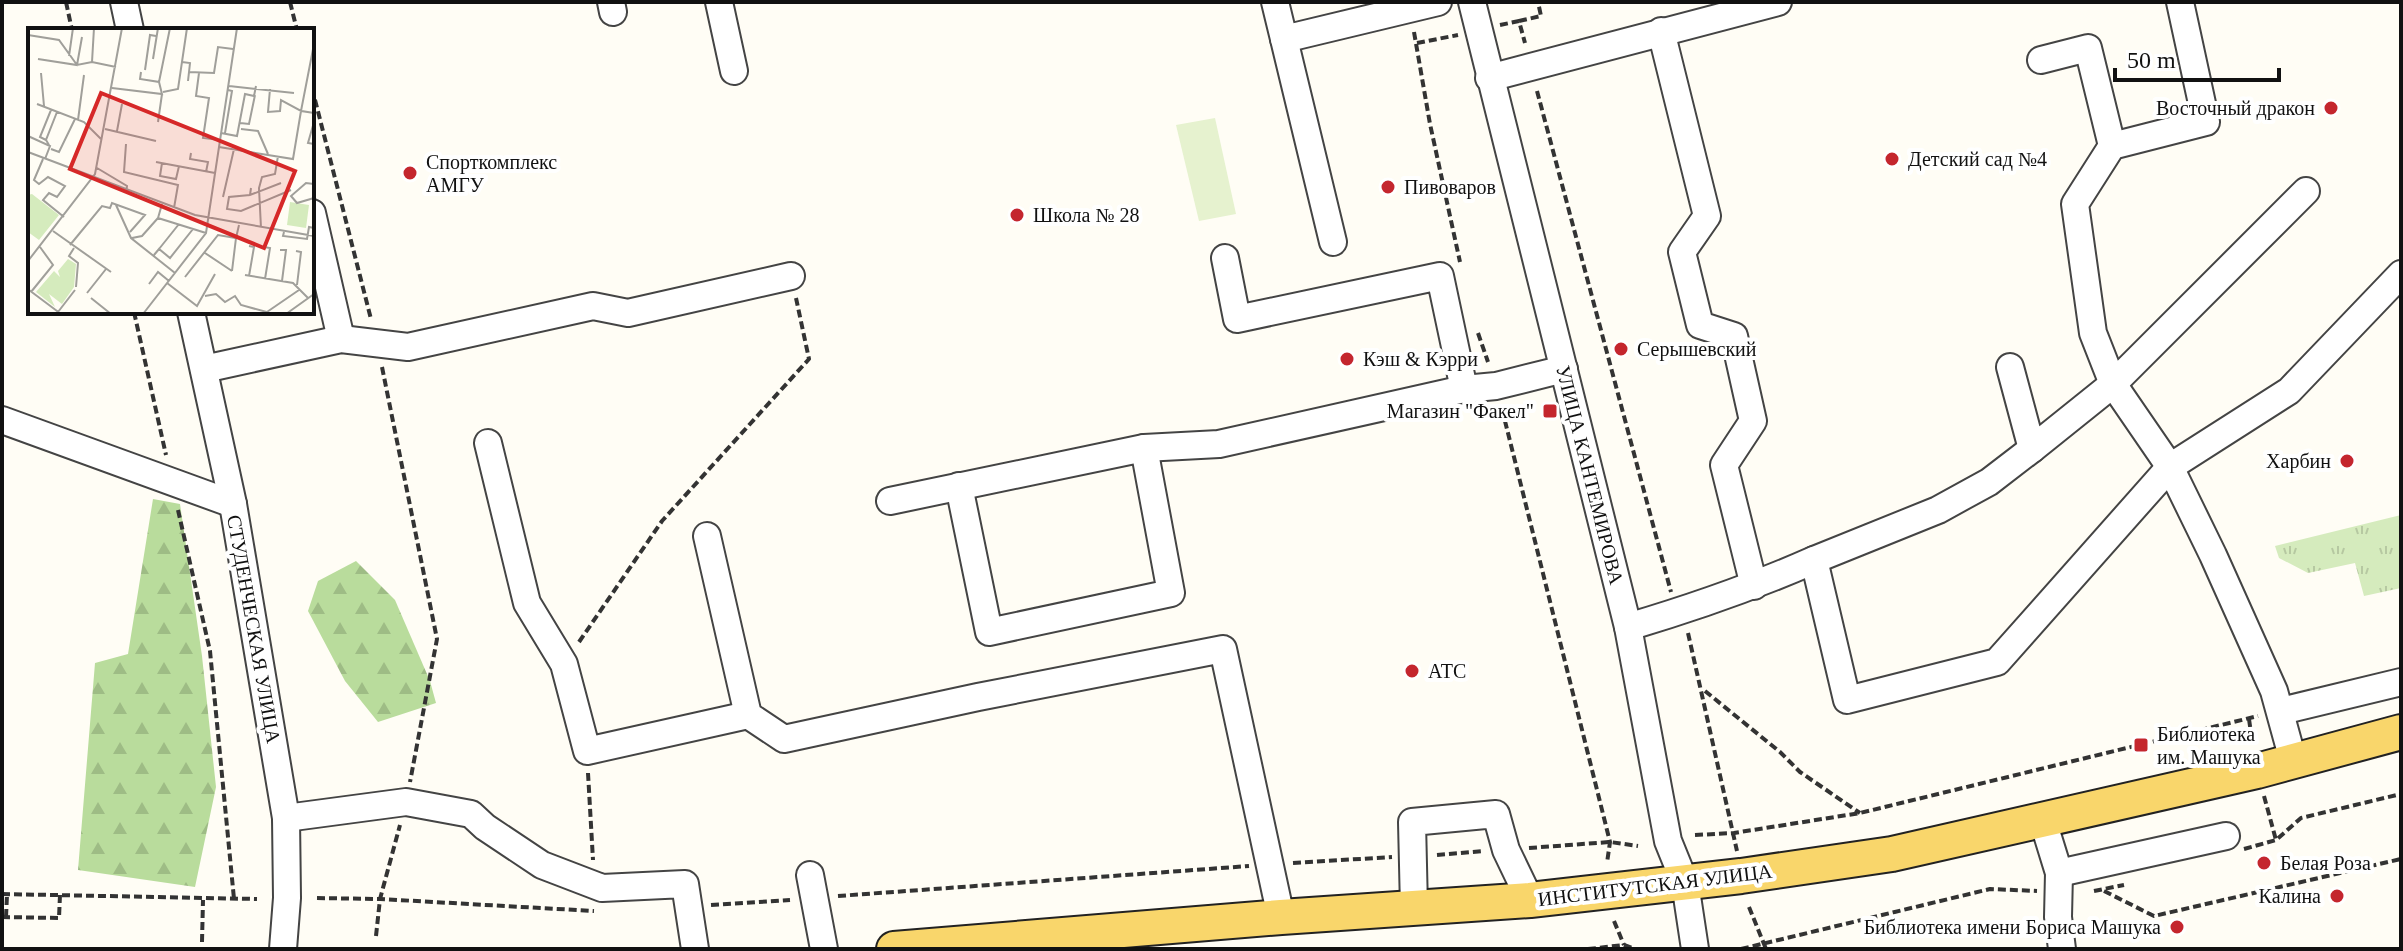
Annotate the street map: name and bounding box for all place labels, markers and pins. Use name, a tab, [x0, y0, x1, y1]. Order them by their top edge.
place label: Восточный дракон	[2156, 97, 2315, 120]
marker: Восточный дракон	[2322, 99, 2340, 117]
place label: Детский сад №4	[1908, 148, 2047, 171]
marker: Детский сад №4	[1883, 150, 1901, 168]
place label: Спорткомплекс АМГУ	[426, 151, 557, 196]
marker: Спорткомплекс АМГУ	[401, 164, 419, 182]
place label: Пивоваров	[1404, 176, 1496, 199]
marker: Пивоваров	[1379, 178, 1397, 196]
place label: Школа № 28	[1033, 204, 1140, 226]
marker: Школа № 28	[1008, 206, 1026, 224]
place label: Серышевский	[1637, 338, 1757, 361]
marker: Серышевский	[1612, 340, 1630, 358]
place label: Кэш & Кэрри	[1363, 348, 1478, 371]
marker: Кэш & Кэрри	[1338, 350, 1356, 368]
place label: Магазин "Факел"	[1387, 400, 1534, 422]
marker: Магазин "Факел"	[1541, 402, 1559, 420]
place label: Харбин	[2266, 450, 2331, 473]
marker: Харбин	[2338, 452, 2356, 470]
place label: АТС	[1428, 660, 1466, 682]
marker: АТС	[1403, 662, 1421, 680]
place label: Библиотека им. Машука	[2157, 723, 2261, 769]
marker: Библиотека им. Машука	[2132, 736, 2150, 754]
place label: Белая Роза	[2280, 852, 2371, 874]
marker: Белая Роза	[2255, 854, 2273, 872]
place label: Калина	[2259, 885, 2321, 907]
marker: Калина	[2328, 887, 2346, 905]
place label: Библиотека имени Бориса Машука	[1864, 916, 2161, 939]
marker: Библиотека имени Бориса Машука	[2168, 918, 2186, 936]

